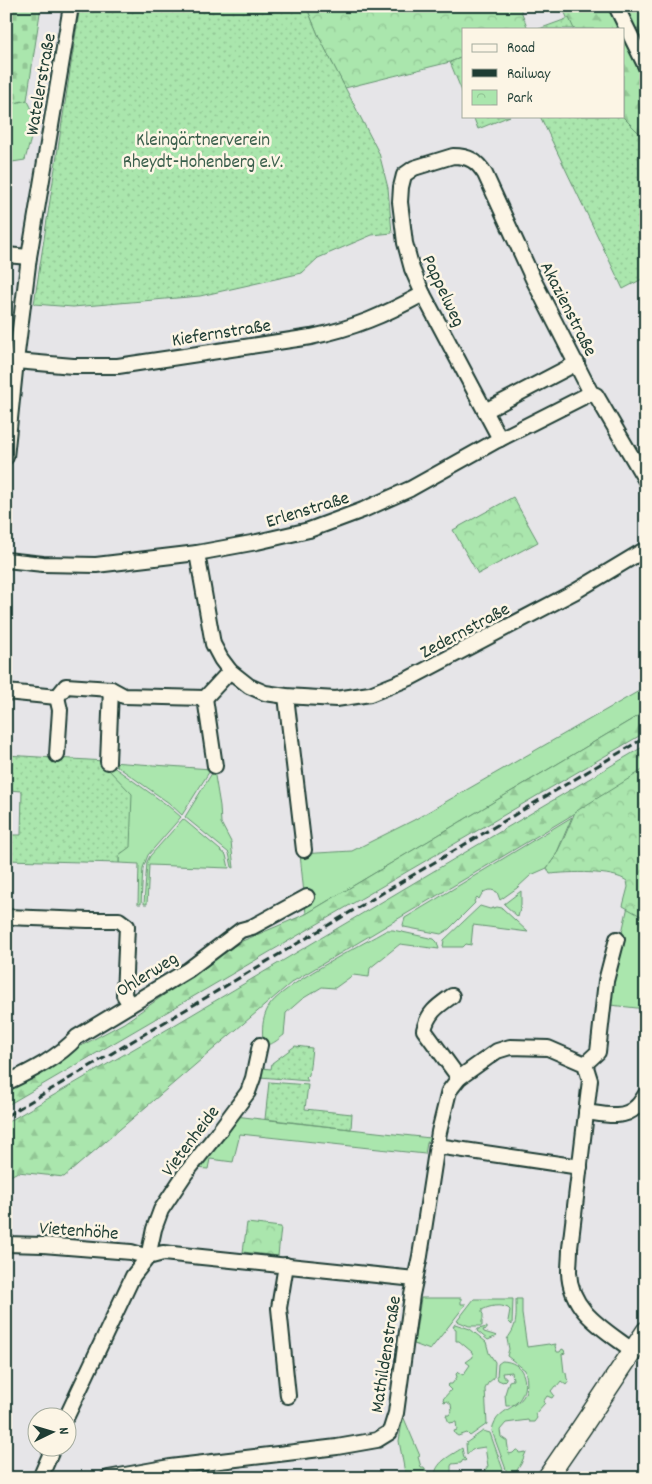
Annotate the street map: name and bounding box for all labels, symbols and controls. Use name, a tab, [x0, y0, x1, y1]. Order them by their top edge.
legend	[462, 28, 624, 118]
street label: Watelerstraße	[20, 31, 65, 138]
text: Road	[507, 38, 535, 60]
text: Railway	[507, 64, 551, 86]
text: Park	[507, 88, 533, 110]
park label: Kleingärtnerverein Rheydt-Hohenberg e.V.	[123, 128, 283, 177]
street label: Pappelweg	[413, 251, 470, 332]
street label: Akazienstraße	[531, 257, 602, 362]
street label: Kiefernstraße	[170, 313, 273, 356]
street label: Erlenstraße	[263, 486, 353, 537]
street label: Zedernstraße	[416, 597, 515, 667]
street label: Ohlerweg	[112, 946, 184, 1006]
street label: Vietenheide	[156, 1101, 228, 1183]
street label: Vietenhöhe	[38, 1216, 119, 1249]
street label: Mathildenstraße	[365, 1294, 410, 1415]
north arrow	[28, 1406, 78, 1456]
text: N	[53, 1427, 73, 1435]

